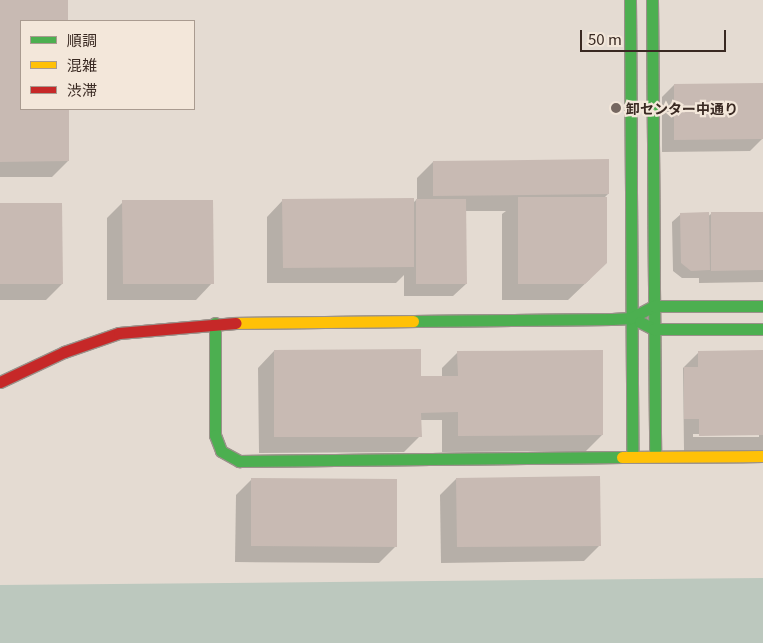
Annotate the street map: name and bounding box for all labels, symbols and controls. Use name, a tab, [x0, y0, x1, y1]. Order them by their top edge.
legend	[20, 20, 195, 110]
scale bar	[583, 20, 729, 52]
text: 50 m	[588, 28, 622, 49]
text: 順調	[67, 29, 97, 50]
text: 混雑	[67, 54, 97, 75]
text: 渋滞	[67, 79, 97, 100]
place label: 卸センター中通り	[626, 100, 738, 116]
marker: 卸センター中通り	[610, 102, 622, 114]

